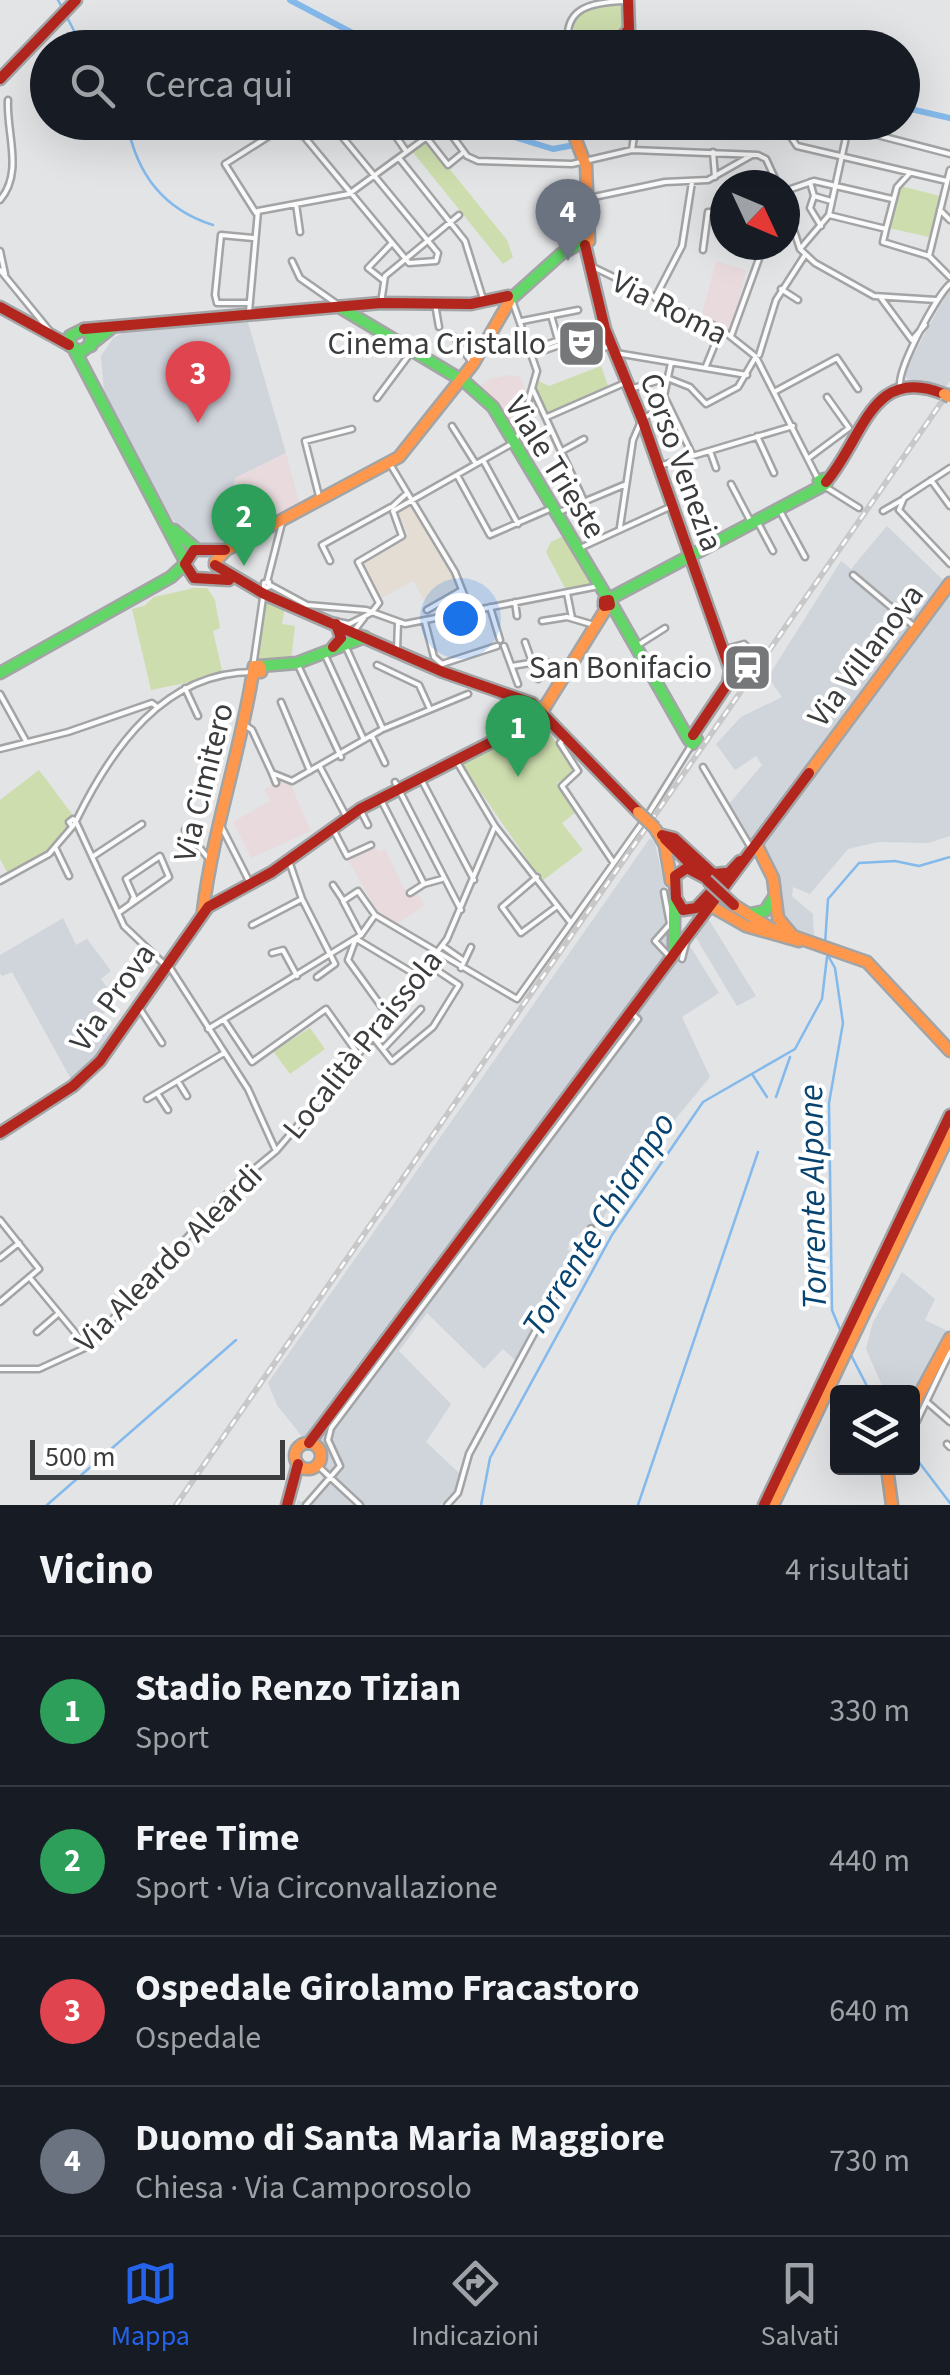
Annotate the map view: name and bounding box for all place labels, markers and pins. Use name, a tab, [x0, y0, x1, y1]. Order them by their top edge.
pin: 4	[536, 178, 600, 261]
theatre icon: Cinema Cristallo	[555, 317, 607, 369]
place label: Cinema Cristallo	[327, 321, 546, 367]
pin: 3	[166, 340, 230, 423]
pin: 2	[212, 484, 276, 566]
station icon: San Bonifacio	[721, 641, 773, 693]
place label: San Bonifacio	[529, 645, 712, 691]
pin: 1	[486, 694, 550, 777]

